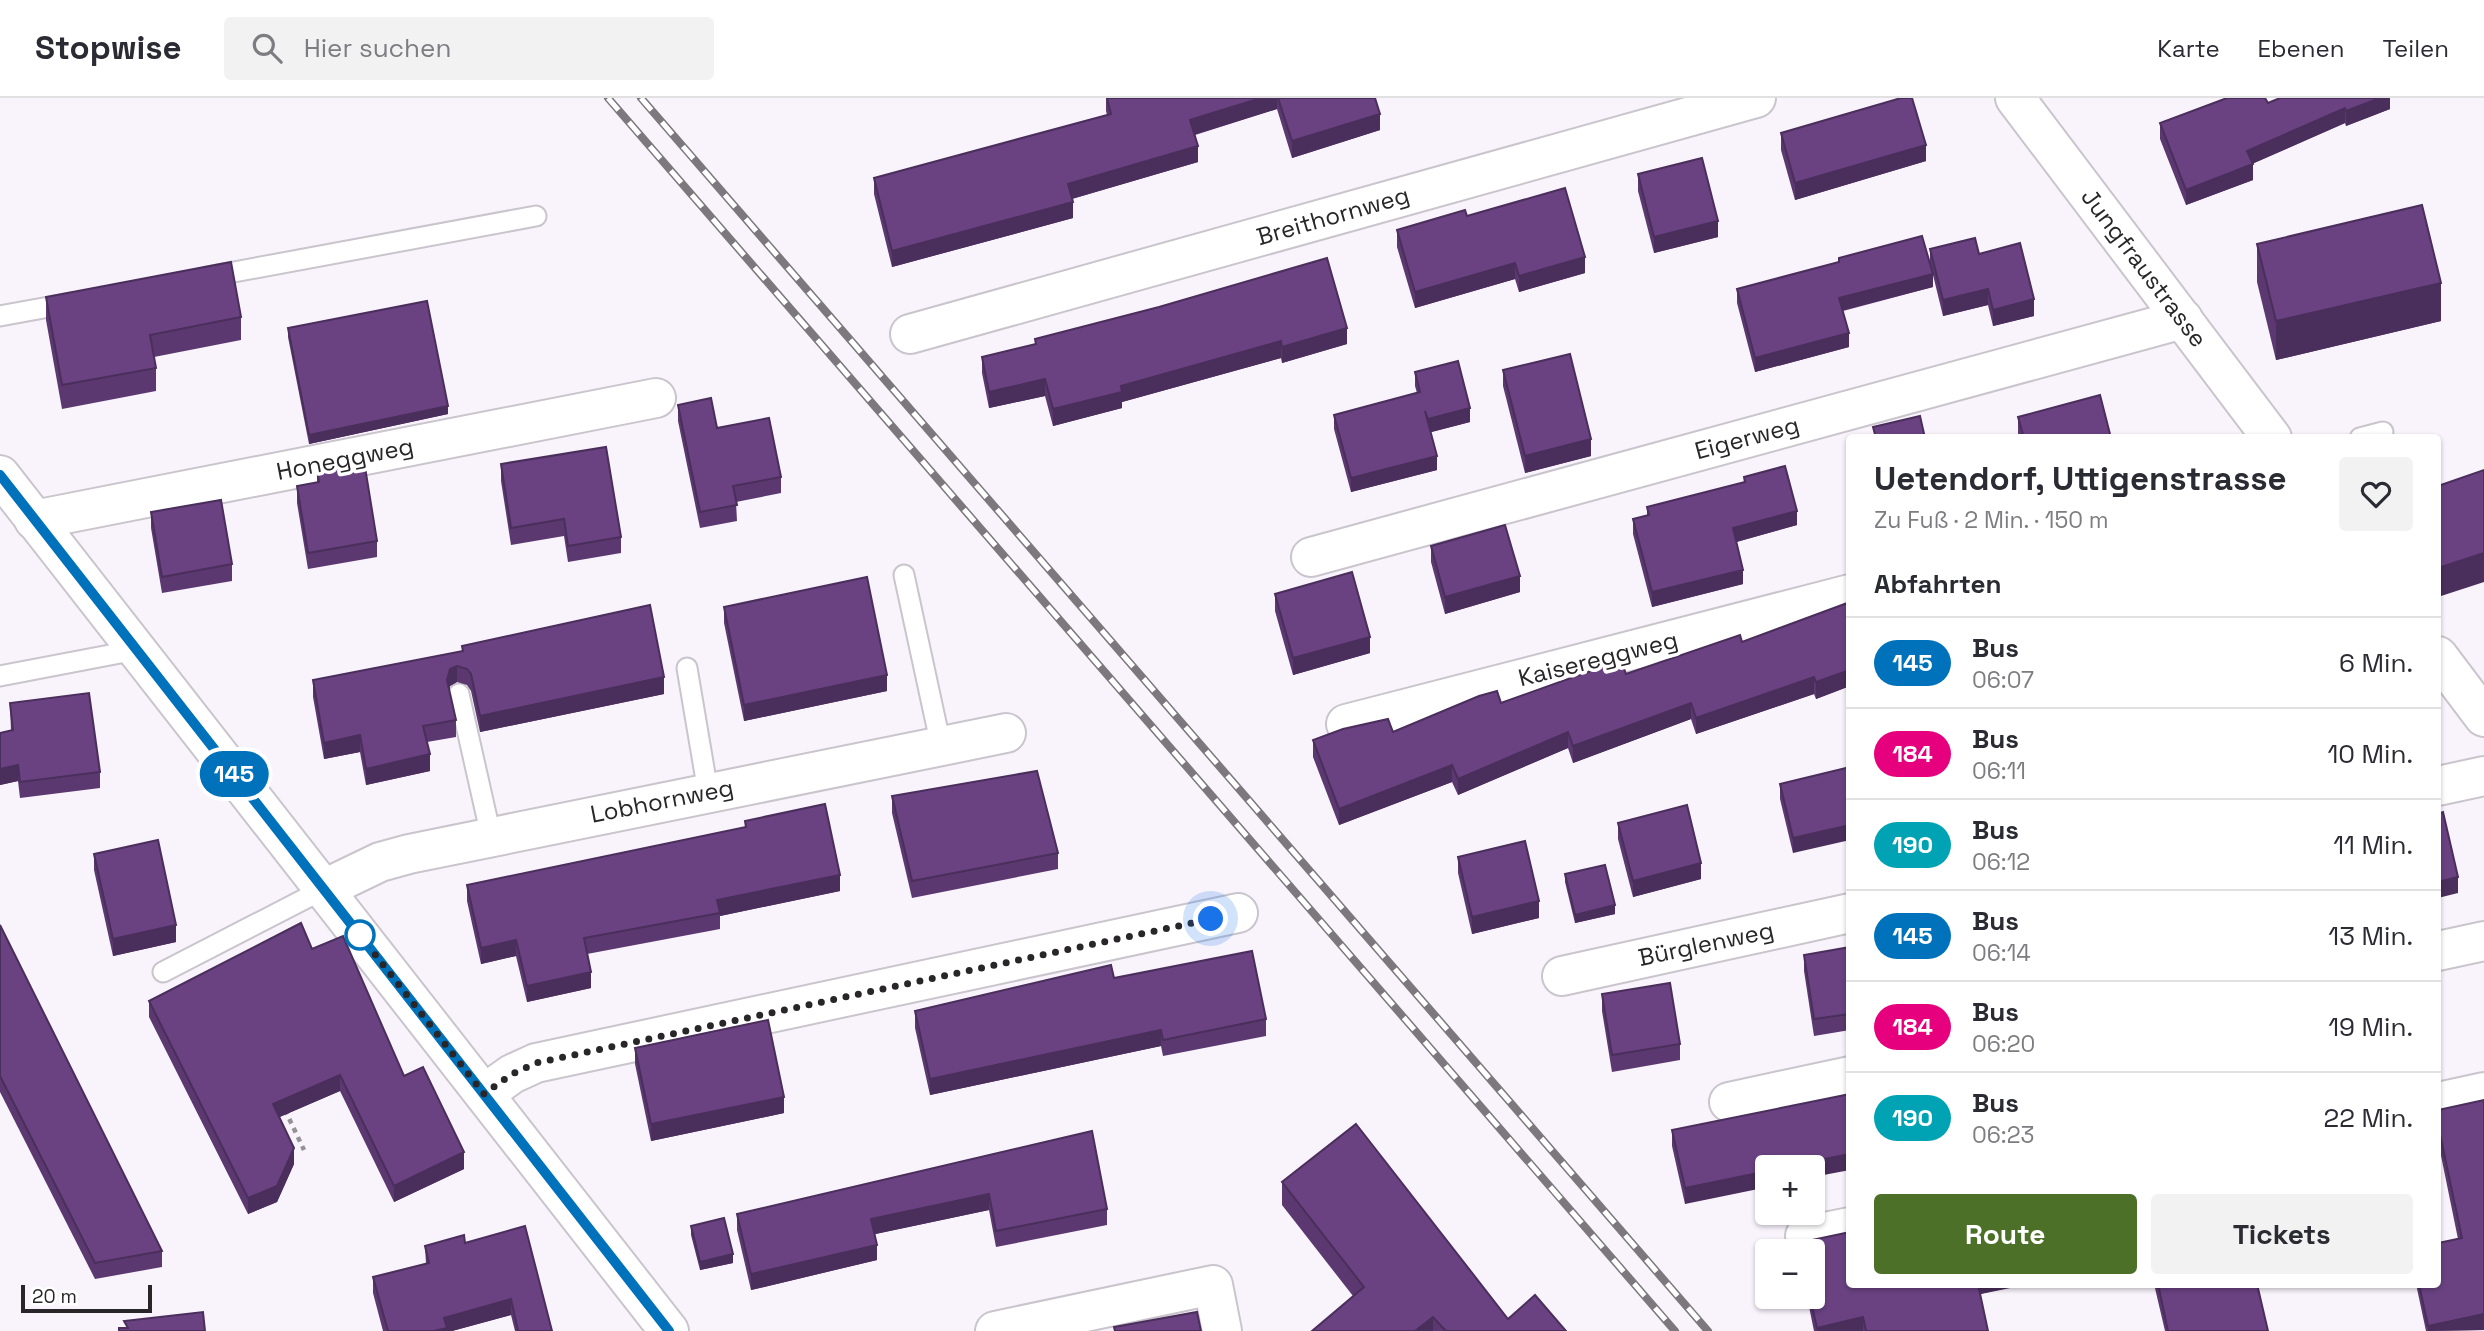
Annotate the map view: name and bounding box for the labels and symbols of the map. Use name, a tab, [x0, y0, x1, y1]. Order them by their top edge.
street label: Breithornweg	[1253, 179, 1413, 252]
street label: Jungfraustrasse	[2075, 182, 2214, 353]
street label: Eigerweg	[1691, 409, 1802, 466]
street label: Honeggweg	[274, 430, 416, 487]
street label: Kaisereggweg	[1515, 624, 1681, 693]
line badge: 145	[194, 751, 274, 797]
street label: Lobhornweg	[588, 771, 736, 830]
your location	[1193, 901, 1228, 936]
street label: Bürglenweg	[1635, 914, 1777, 973]
unlabelled marker	[345, 920, 375, 950]
scale bar	[21, 1282, 152, 1314]

